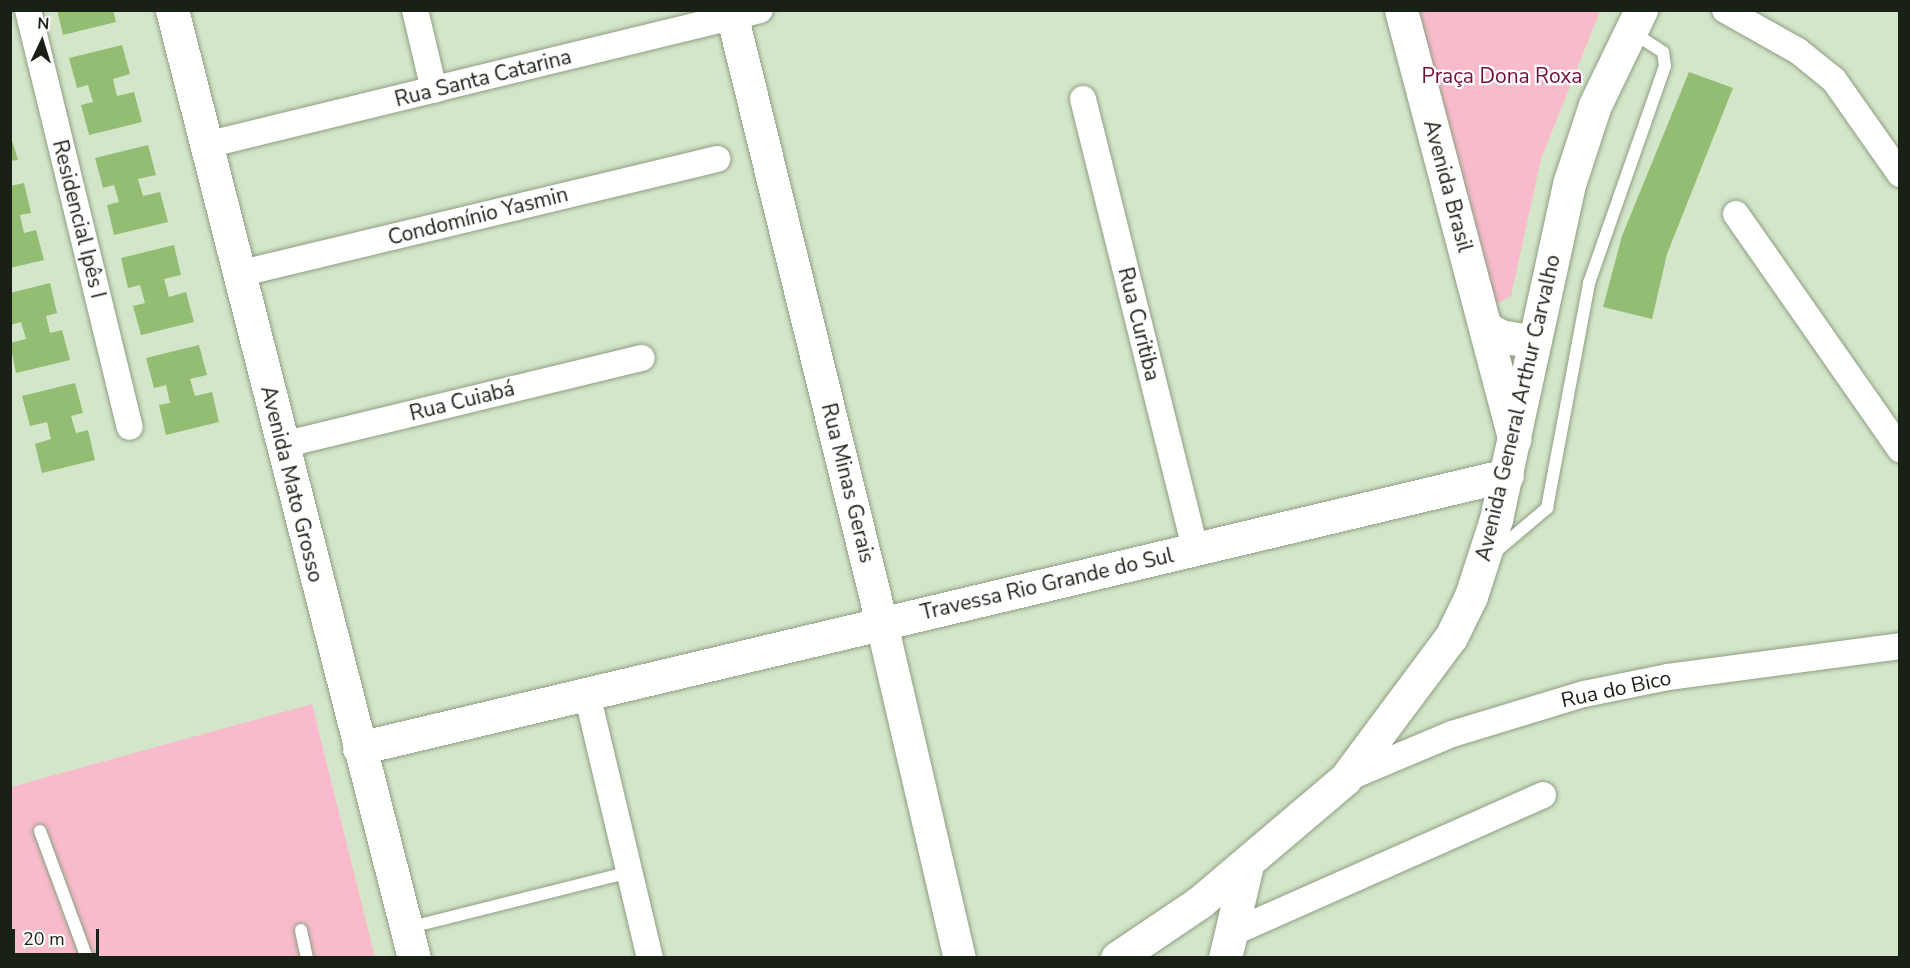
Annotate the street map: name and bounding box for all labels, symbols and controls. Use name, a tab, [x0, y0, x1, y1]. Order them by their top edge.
north arrow	[12, 12, 72, 72]
text: N	[37, 13, 50, 35]
street label: Rua Santa Catarina	[392, 44, 574, 112]
park label: Praça Dona Roxa	[1422, 63, 1582, 89]
street label: Avenida Brasil	[1418, 117, 1478, 255]
street label: Residencial Ipês I	[47, 137, 111, 301]
street label: Condomínio Yasmin	[385, 181, 571, 251]
street label: Avenida General Arthur Carvalho	[1470, 252, 1566, 564]
street label: Rua Curitiba	[1113, 265, 1165, 383]
street label: Rua Cuiabá	[407, 376, 517, 426]
street label: Avenida Mato Grosso	[255, 383, 329, 585]
street label: Rua Minas Gerais	[816, 401, 880, 565]
street label: Travessa Rio Grande do Sul	[918, 543, 1176, 625]
street label: Rua do Bico	[1559, 665, 1673, 713]
scale bar	[15, 917, 102, 955]
text: 20 m	[23, 927, 65, 951]

